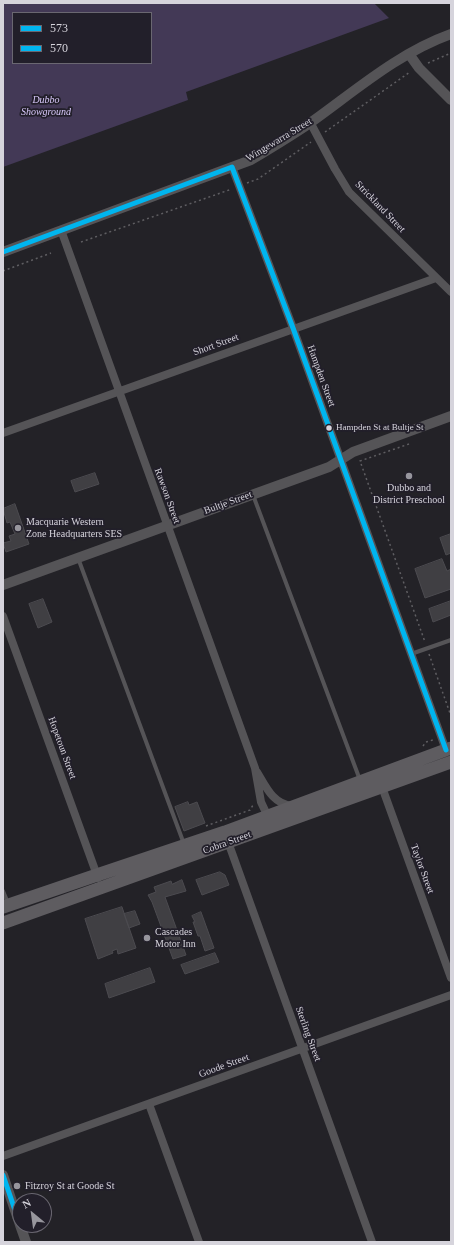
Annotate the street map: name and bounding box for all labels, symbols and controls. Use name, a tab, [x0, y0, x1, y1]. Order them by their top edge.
legend	[12, 12, 152, 64]
text: 573	[50, 21, 68, 35]
text: 570	[50, 41, 68, 55]
park label: Dubbo Showground	[21, 94, 71, 118]
street label: Wingewarra Street	[244, 116, 314, 164]
street label: Strickland Street	[352, 179, 408, 235]
street label: Short Street	[192, 331, 240, 359]
street label: Hampden Street	[304, 344, 338, 408]
marker: Hampden St at Bultje St	[324, 423, 334, 433]
place label: Hampden St at Bultje St	[336, 423, 423, 433]
street label: Rawson Street	[151, 467, 183, 525]
marker: Dubbo and District Preschool	[404, 471, 414, 481]
place label: Dubbo and District Preschool	[373, 482, 445, 506]
street label: Bultje Street	[202, 489, 254, 517]
place label: Macquarie Western Zone Headquarters SES	[26, 516, 122, 540]
marker: Macquarie Western Zone Headquarters SES	[13, 523, 23, 533]
street label: Hopetoun Street	[45, 715, 79, 781]
street label: Cobra Street	[201, 829, 253, 857]
street label: Taylor Street	[408, 843, 436, 895]
place label: Cascades Motor Inn	[155, 926, 196, 950]
marker: Cascades Motor Inn	[142, 933, 152, 943]
street label: Sterling Street	[293, 1005, 323, 1063]
street label: Goode Street	[197, 1051, 251, 1081]
place label: Fitzroy St at Goode St	[25, 1180, 114, 1192]
marker: Fitzroy St at Goode St	[12, 1181, 22, 1191]
north arrow	[12, 1193, 52, 1233]
text: N	[20, 1196, 33, 1211]

